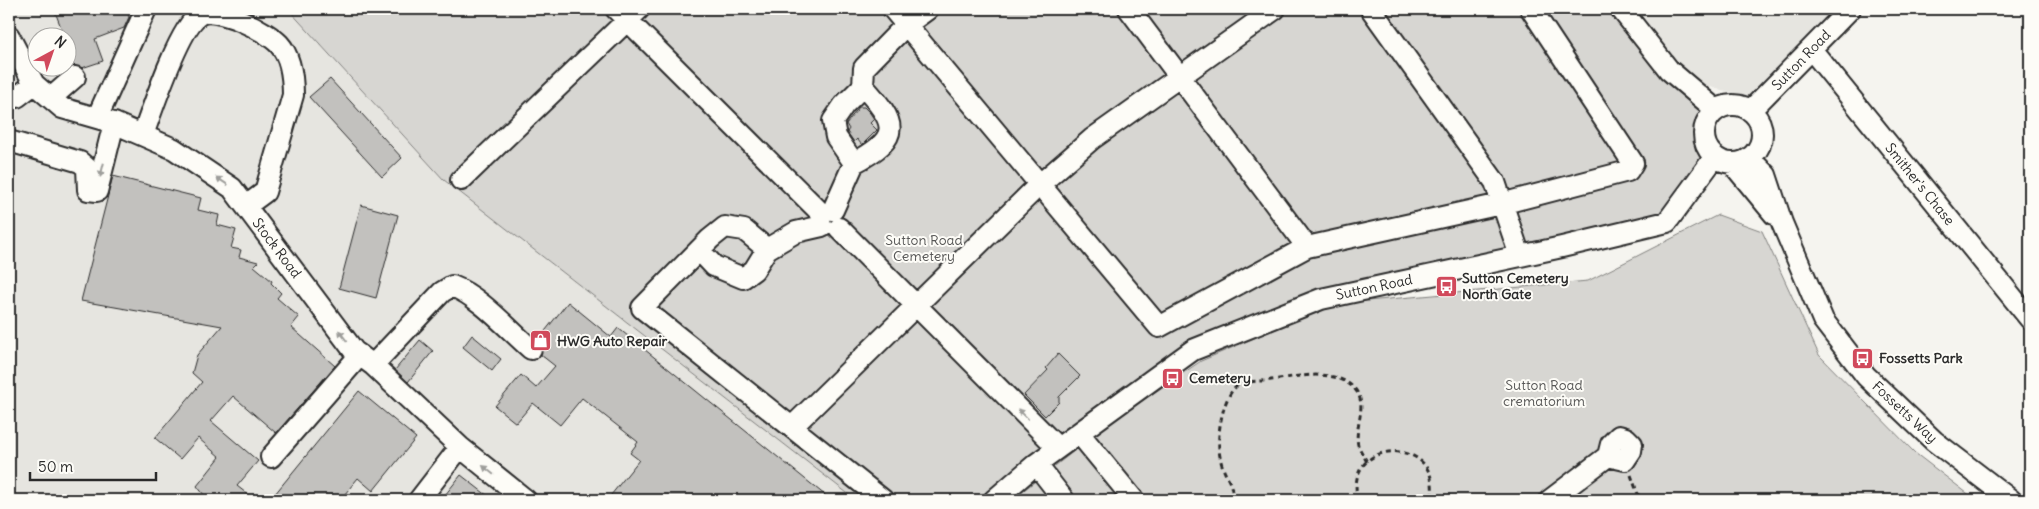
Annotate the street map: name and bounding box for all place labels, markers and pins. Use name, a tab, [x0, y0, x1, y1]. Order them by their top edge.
place label: Sutton Cemetery North Gate	[1462, 269, 1569, 303]
bus stop icon: Sutton Cemetery North Gate	[1434, 274, 1458, 298]
shop icon: HWG Auto Repair	[529, 329, 553, 353]
place label: HWG Auto Repair	[557, 332, 668, 350]
bus stop icon: Fossetts Park	[1851, 346, 1875, 370]
place label: Fossetts Park	[1879, 349, 1963, 367]
bus stop icon: Cemetery	[1161, 366, 1185, 390]
place label: Cemetery	[1189, 369, 1251, 387]

